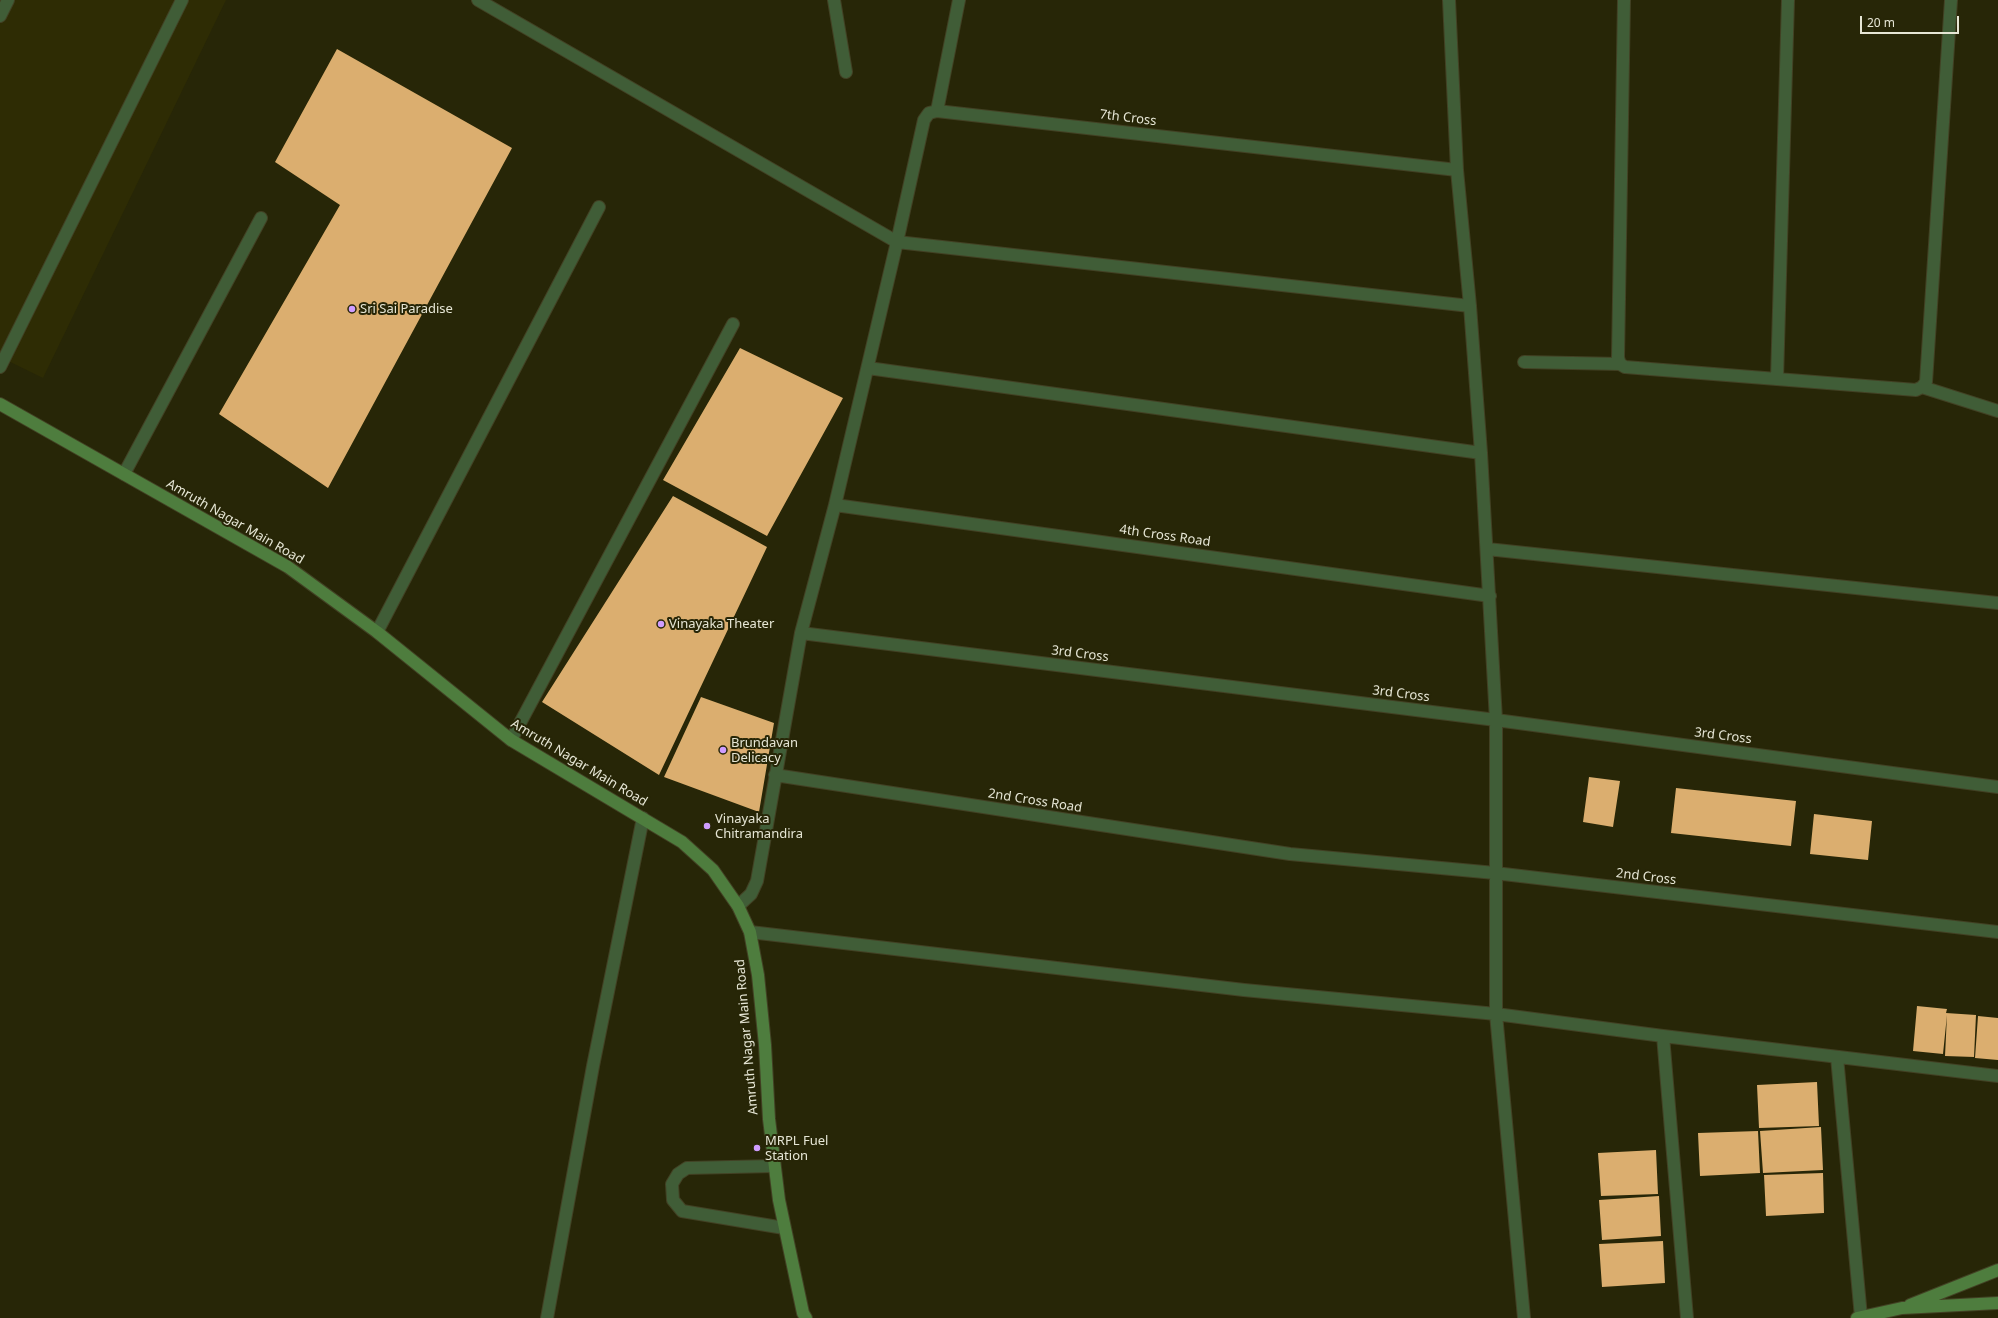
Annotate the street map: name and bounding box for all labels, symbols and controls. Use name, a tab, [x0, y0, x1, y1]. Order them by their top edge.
scale bar	[1862, 8, 1961, 34]
text: 20 m	[1867, 14, 1895, 31]
street label: 7th Cross	[1099, 107, 1157, 129]
place label: Sri Sai Paradise	[360, 301, 453, 317]
marker: Sri Sai Paradise	[347, 304, 357, 314]
street label: Amruth Nagar Main Road	[163, 476, 307, 568]
street label: 4th Cross Road	[1118, 522, 1212, 550]
place label: Vinayaka Theater	[669, 616, 774, 632]
marker: Vinayaka Theater	[656, 619, 666, 629]
street label: 3rd Cross	[1050, 643, 1110, 665]
street label: 3rd Cross	[1371, 683, 1431, 705]
street label: Amruth Nagar Main Road	[508, 716, 650, 810]
street label: 3rd Cross	[1693, 725, 1753, 747]
place label: Brundavan Delicacy	[731, 735, 798, 766]
marker: Brundavan Delicacy	[718, 745, 728, 755]
street label: 2nd Cross Road	[987, 786, 1083, 816]
place label: Vinayaka Chitramandira	[715, 811, 803, 842]
marker: Vinayaka Chitramandira	[702, 821, 712, 831]
street label: 2nd Cross	[1615, 866, 1677, 888]
street label: Amruth Nagar Main Road	[732, 958, 762, 1116]
place label: MRPL Fuel Station	[765, 1133, 828, 1164]
marker: MRPL Fuel Station	[752, 1143, 762, 1153]

